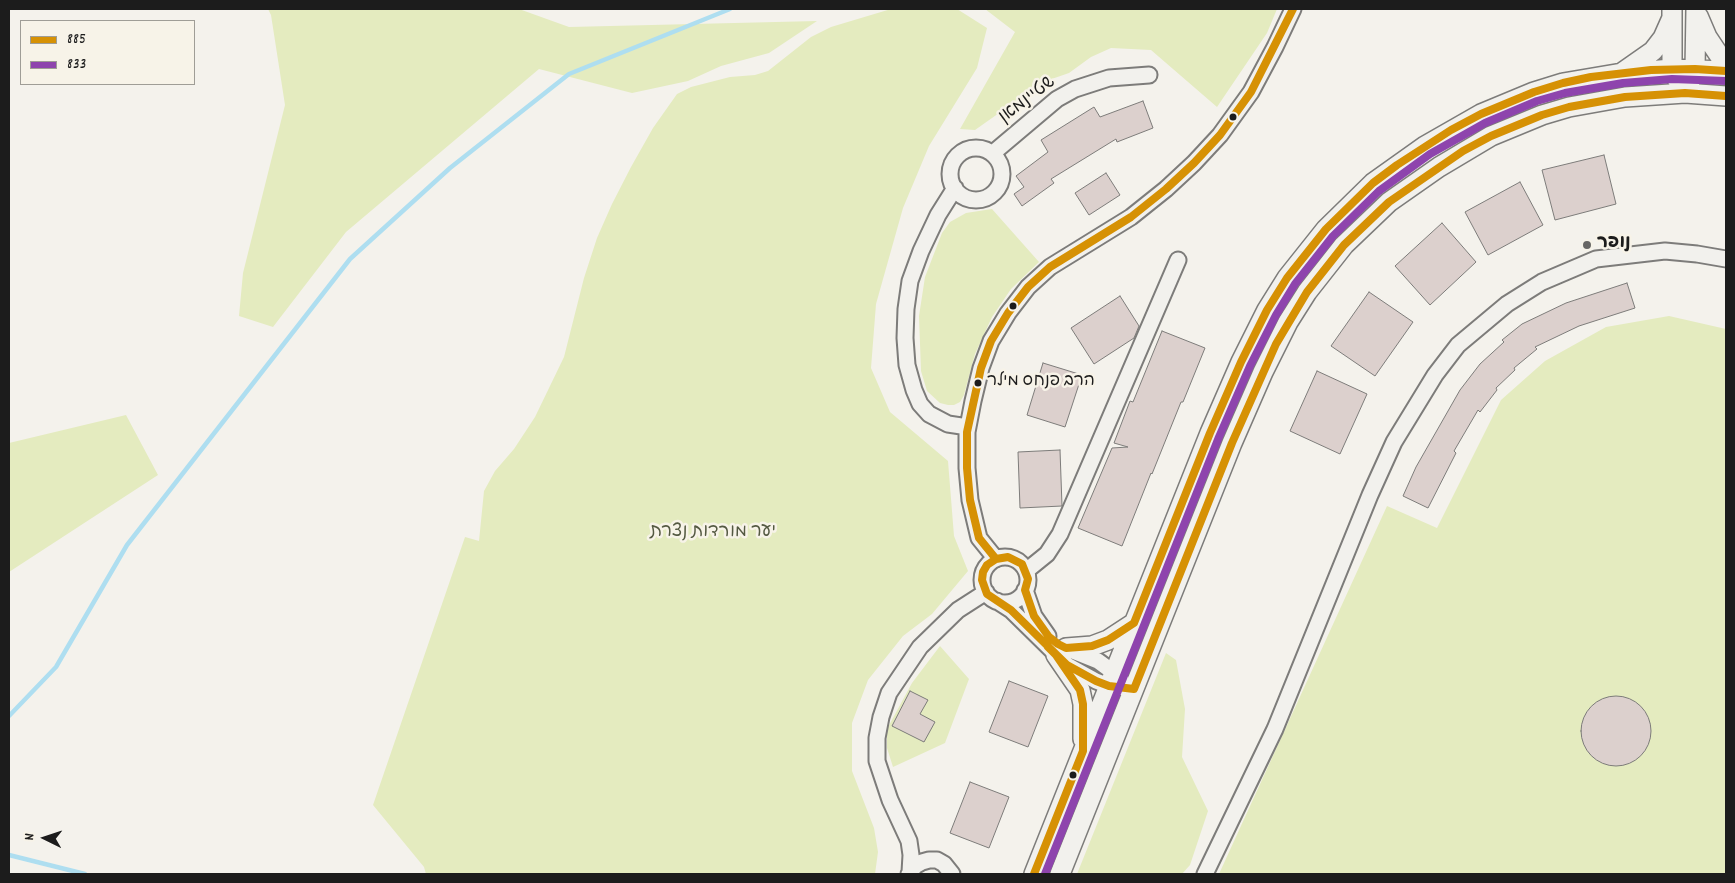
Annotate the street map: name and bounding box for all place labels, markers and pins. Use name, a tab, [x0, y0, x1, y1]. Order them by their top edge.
unlabelled marker	[1228, 112, 1238, 122]
place label: נופר	[1597, 234, 1631, 256]
marker: נופר	[1581, 239, 1593, 251]
unlabelled marker	[1008, 301, 1018, 311]
place label: הרב פנחס מילר	[987, 373, 1095, 393]
marker: הרב פנחס מילר	[973, 378, 983, 388]
unlabelled marker	[1068, 770, 1078, 780]

